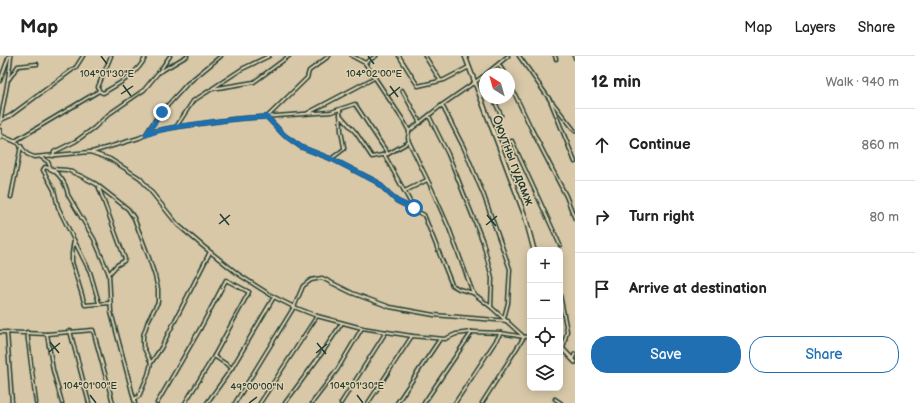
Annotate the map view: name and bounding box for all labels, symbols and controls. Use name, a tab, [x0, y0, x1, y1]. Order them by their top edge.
text: Map	[20, 16, 58, 39]
text: Map	[744, 19, 772, 36]
text: Layers	[794, 19, 836, 36]
text: Share	[858, 19, 895, 36]
text: 104°01'30"E	[80, 68, 135, 80]
text: 104°02'00"E	[346, 68, 402, 80]
north arrow	[479, 68, 515, 104]
text: 12 min	[591, 72, 641, 92]
text: Walk · 940 m	[825, 74, 899, 90]
route end	[153, 103, 171, 121]
street label: Оюутны гудамж	[488, 113, 538, 209]
icon: ahead	[591, 134, 613, 156]
text: Continue	[629, 135, 691, 154]
text: 860 m	[862, 137, 899, 153]
route start	[405, 199, 423, 217]
icon: right	[591, 206, 613, 228]
text: Turn right	[629, 207, 694, 226]
text: 80 m	[870, 209, 899, 225]
map controls	[527, 247, 563, 391]
button: +	[527, 247, 563, 283]
icon: arrive	[591, 278, 613, 300]
text: Arrive at destination	[629, 279, 767, 298]
button: −	[527, 283, 563, 319]
button: locate	[527, 319, 563, 355]
button: Save	[591, 336, 741, 373]
button: Share	[749, 336, 899, 373]
button: layers	[527, 355, 563, 391]
text: 104°01'00"E	[63, 380, 117, 392]
text: 104°01'30"E	[330, 380, 385, 392]
text: 49°00'00"N	[230, 381, 284, 393]

